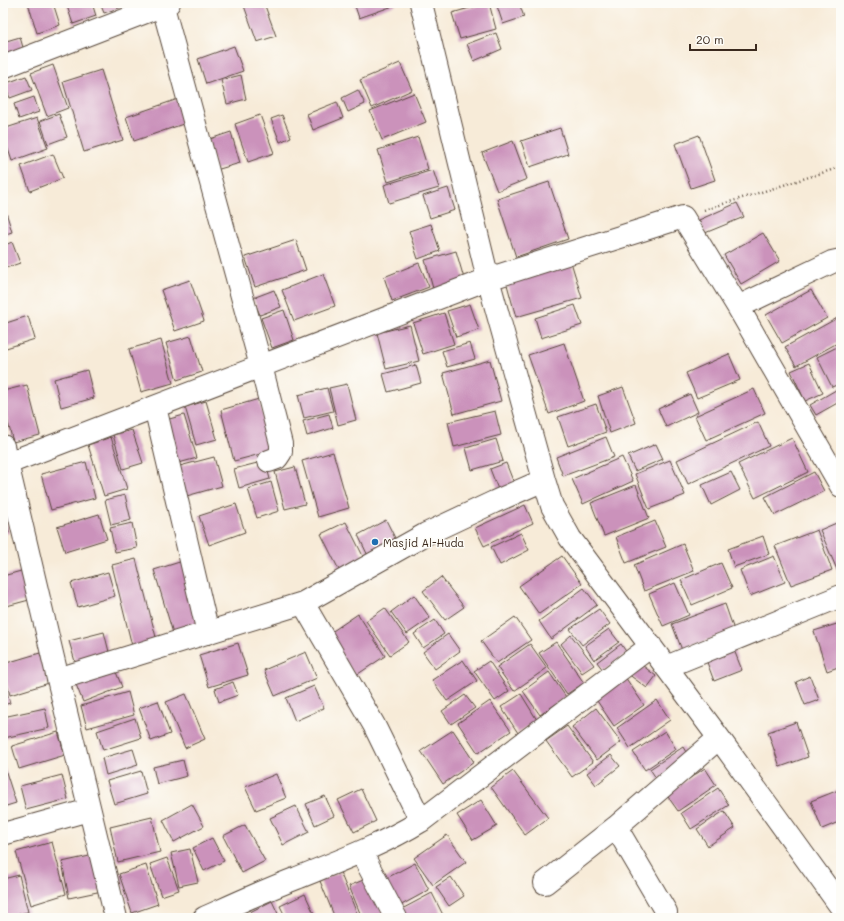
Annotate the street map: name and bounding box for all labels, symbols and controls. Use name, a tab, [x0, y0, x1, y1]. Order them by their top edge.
scale bar	[690, 26, 756, 52]
text: 20 m	[696, 31, 724, 47]
place label: Masjid Al-Huda	[383, 535, 464, 550]
marker: Masjid Al-Huda	[370, 537, 380, 547]

